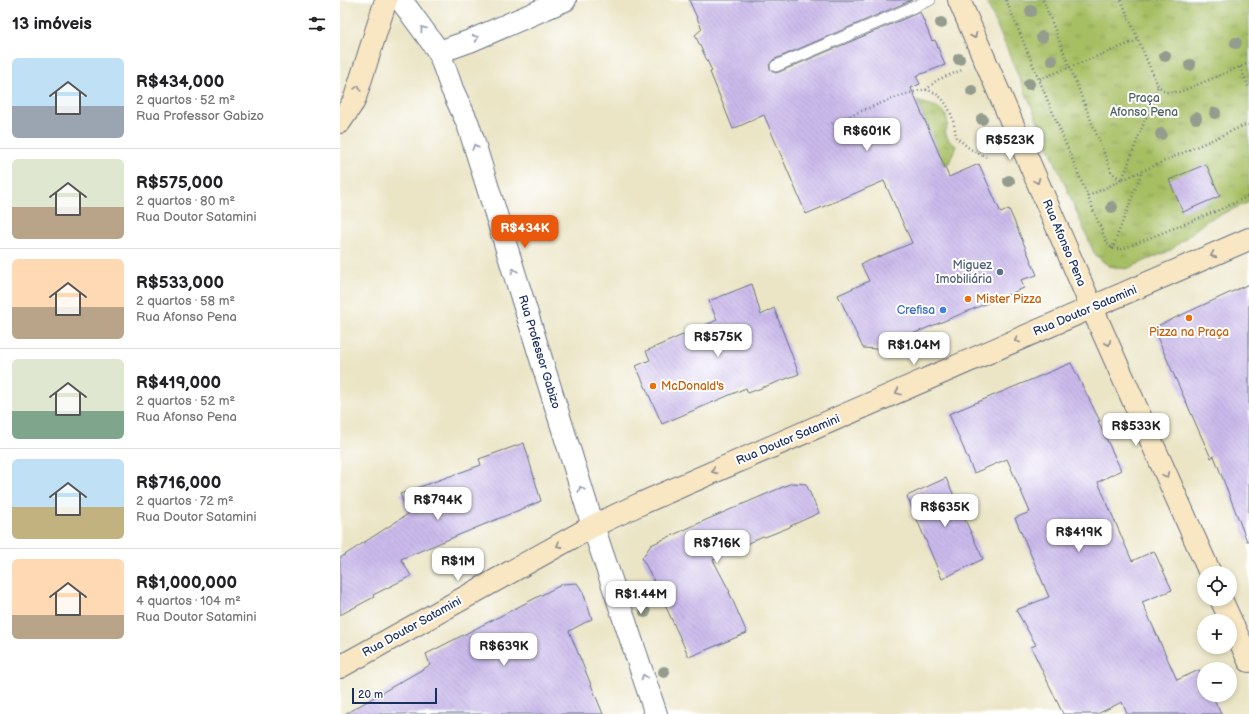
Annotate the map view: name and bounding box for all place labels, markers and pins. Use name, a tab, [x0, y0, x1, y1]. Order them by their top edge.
pin: R$601K	[834, 118, 900, 152]
pin: R$523K	[977, 127, 1043, 161]
pin: R$434K	[492, 215, 558, 249]
place label: Miguez Imobiliária	[936, 258, 992, 287]
marker: Miguez Imobiliária	[995, 267, 1005, 277]
place label: Mister Pizza	[976, 292, 1042, 307]
marker: Mister Pizza	[963, 294, 973, 304]
place label: Crefisa	[897, 303, 935, 318]
marker: Crefisa	[938, 305, 948, 315]
marker: Pizza na Praça	[1184, 313, 1194, 323]
pin: R$575K	[685, 324, 751, 358]
place label: Pizza na Praça	[1149, 325, 1229, 340]
pin: R$1.04M	[877, 332, 951, 366]
place label: McDonald's	[661, 379, 724, 394]
marker: McDonald's	[648, 381, 658, 391]
pin: R$533K	[1103, 413, 1169, 447]
pin: R$794K	[405, 487, 471, 521]
pin: R$635K	[912, 494, 978, 528]
pin: R$419K	[1046, 519, 1112, 553]
pin: R$716K	[684, 530, 750, 564]
pin: R$1M	[434, 548, 482, 582]
pin: R$1.44M	[604, 581, 678, 615]
pin: R$639K	[471, 633, 537, 667]

